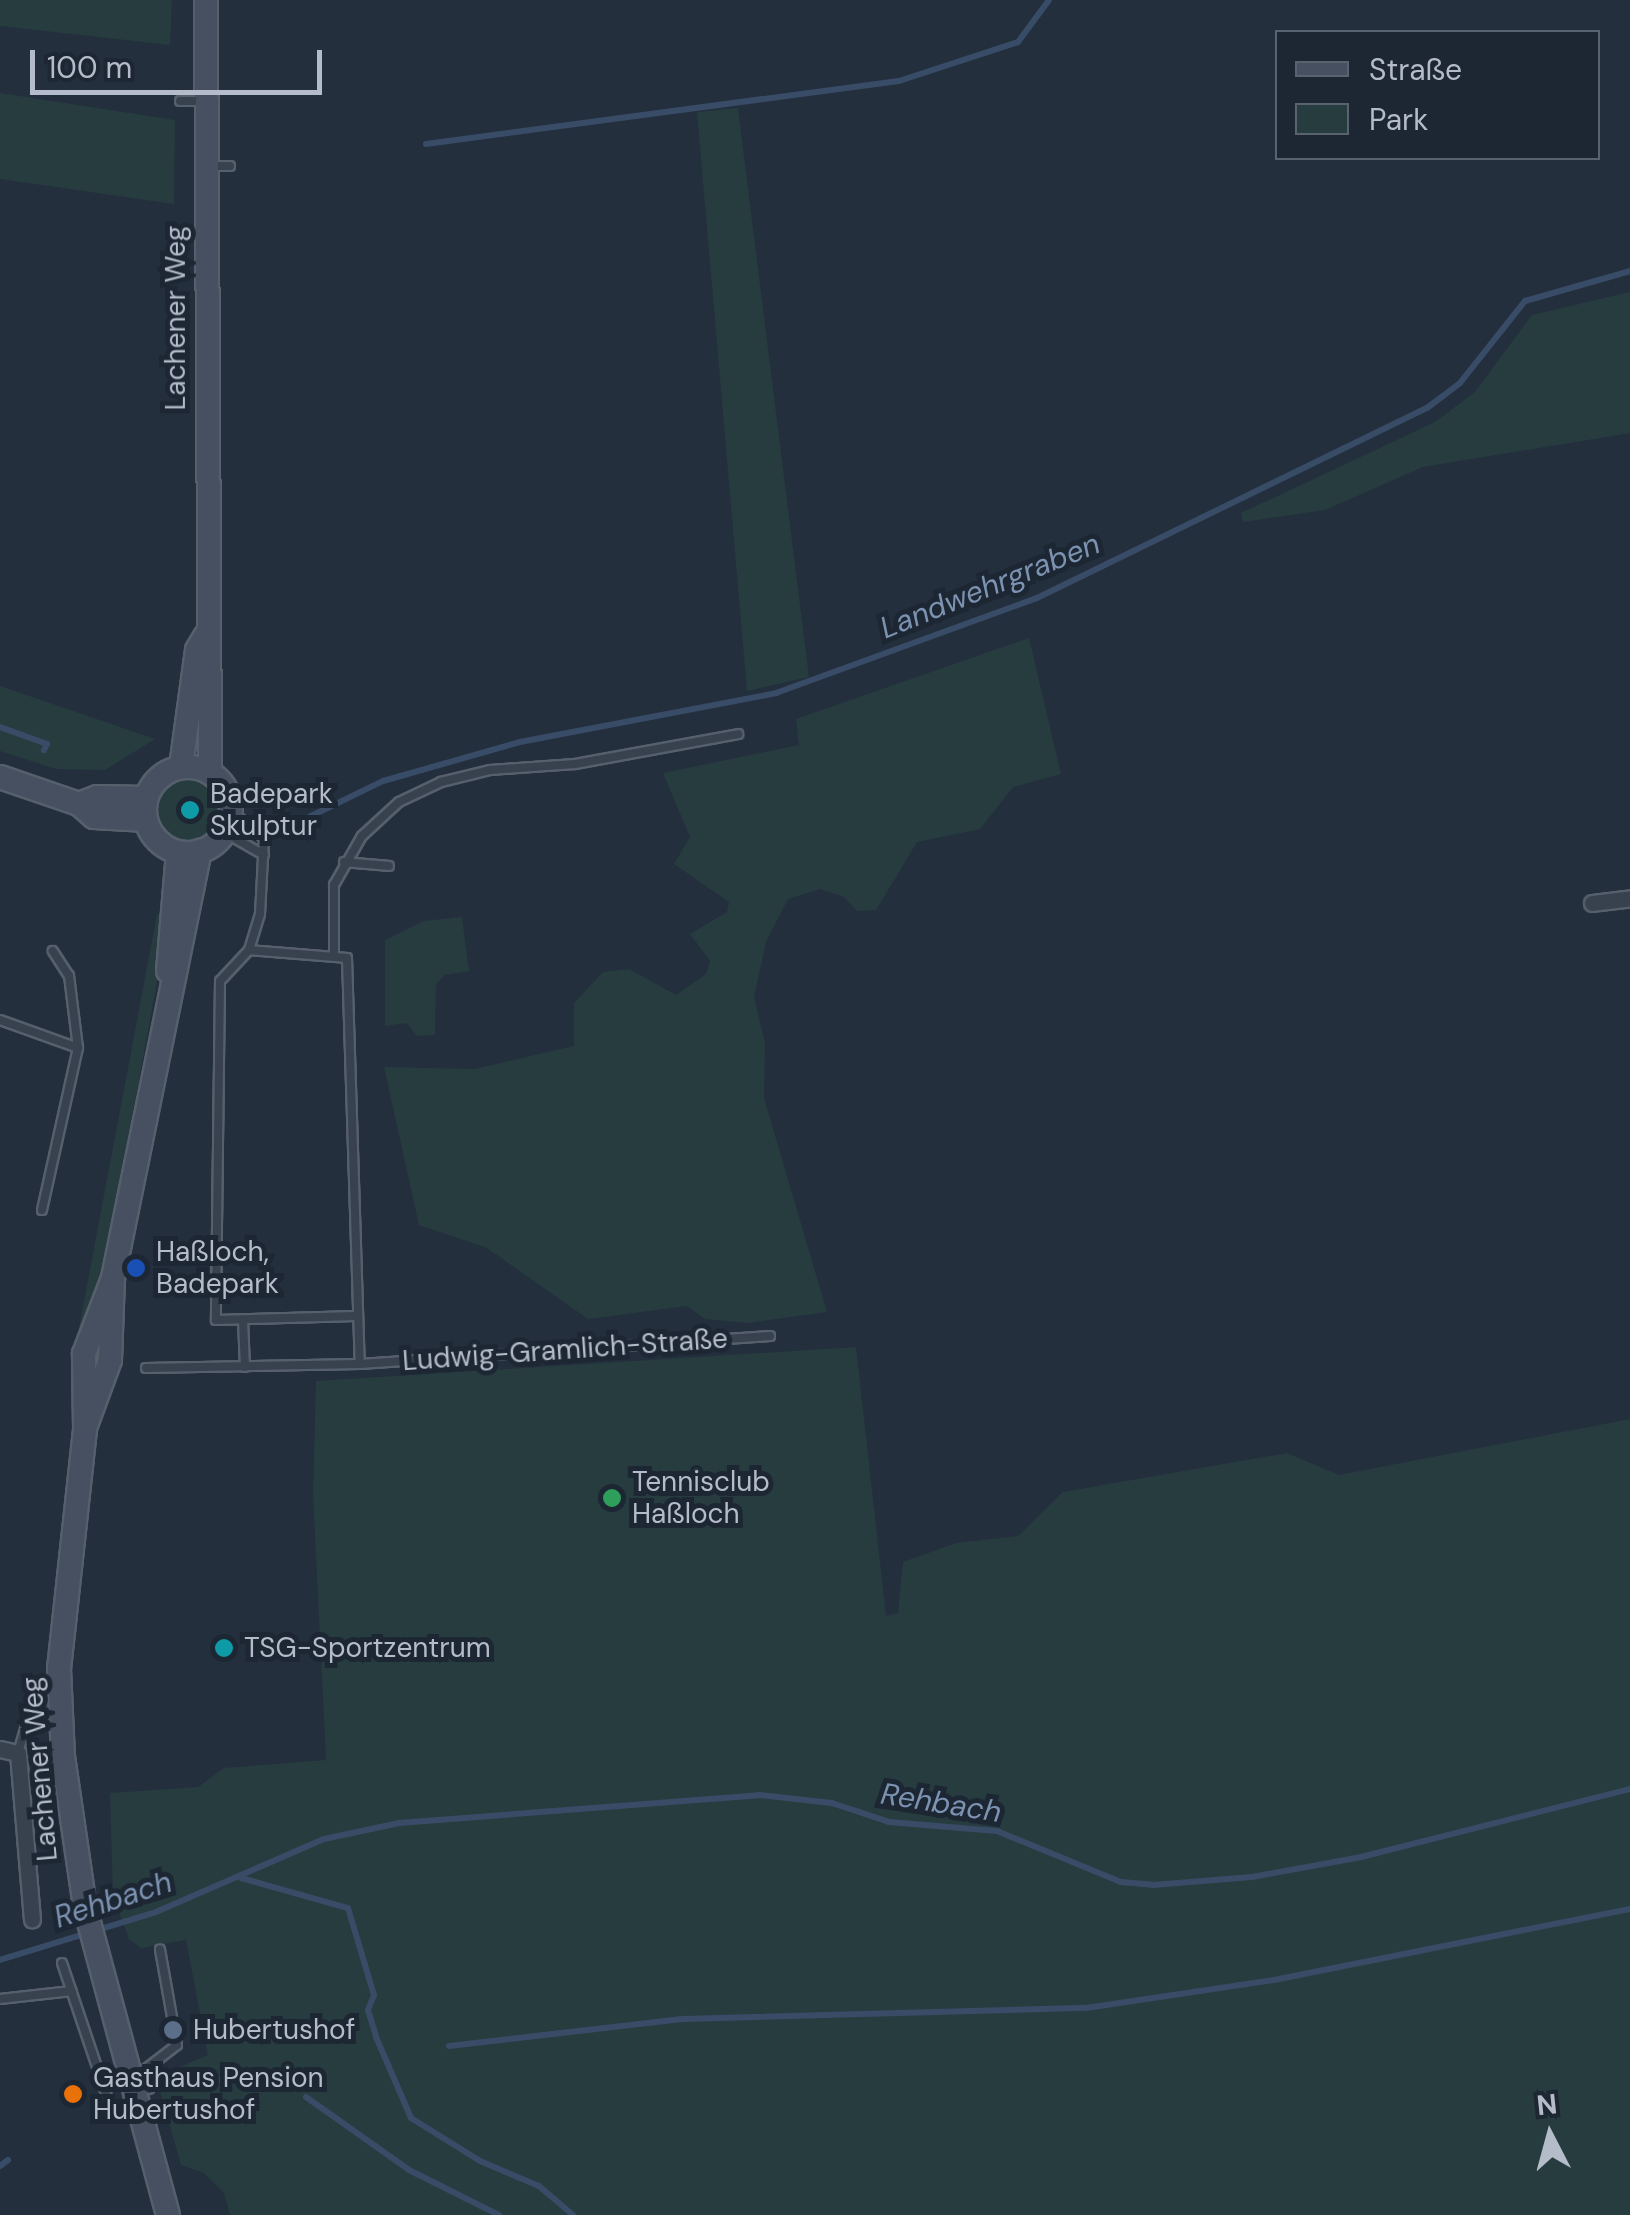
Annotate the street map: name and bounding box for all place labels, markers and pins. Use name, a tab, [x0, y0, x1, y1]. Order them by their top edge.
place label: Badepark Skulptur	[210, 777, 333, 843]
marker: Badepark Skulptur	[179, 799, 201, 821]
place label: Haßloch, Badepark	[156, 1235, 279, 1301]
marker: Haßloch, Badepark	[125, 1257, 147, 1279]
place label: Tennisclub Haßloch	[632, 1465, 770, 1531]
marker: Tennisclub Haßloch	[601, 1487, 623, 1509]
place label: TSG-Sportzentrum	[244, 1631, 491, 1665]
marker: TSG-Sportzentrum	[213, 1637, 235, 1659]
place label: Hubertushof	[193, 2013, 355, 2047]
marker: Hubertushof	[162, 2019, 184, 2041]
place label: Gasthaus Pension Hubertushof	[93, 2061, 324, 2127]
marker: Gasthaus Pension Hubertushof	[62, 2083, 84, 2105]

